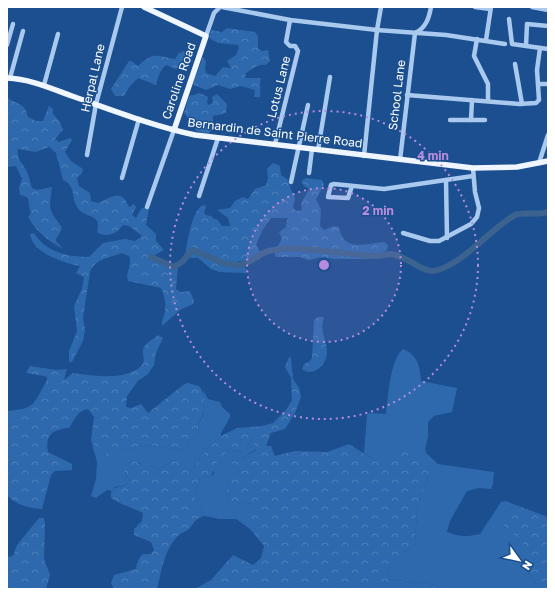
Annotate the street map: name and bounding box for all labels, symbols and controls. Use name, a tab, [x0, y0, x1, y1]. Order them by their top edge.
street label: Caroline Road	[158, 40, 199, 121]
street label: Herpal Lane	[77, 42, 108, 114]
street label: Lotus Lane	[264, 54, 293, 119]
street label: School Lane	[385, 59, 408, 131]
street label: Bernardin de Saint Pierre Road	[187, 114, 363, 151]
text: 4 min	[417, 148, 449, 163]
text: 2 min	[362, 203, 394, 218]
centre of rings	[317, 258, 331, 272]
north arrow	[499, 540, 539, 580]
text: N	[520, 559, 536, 573]

